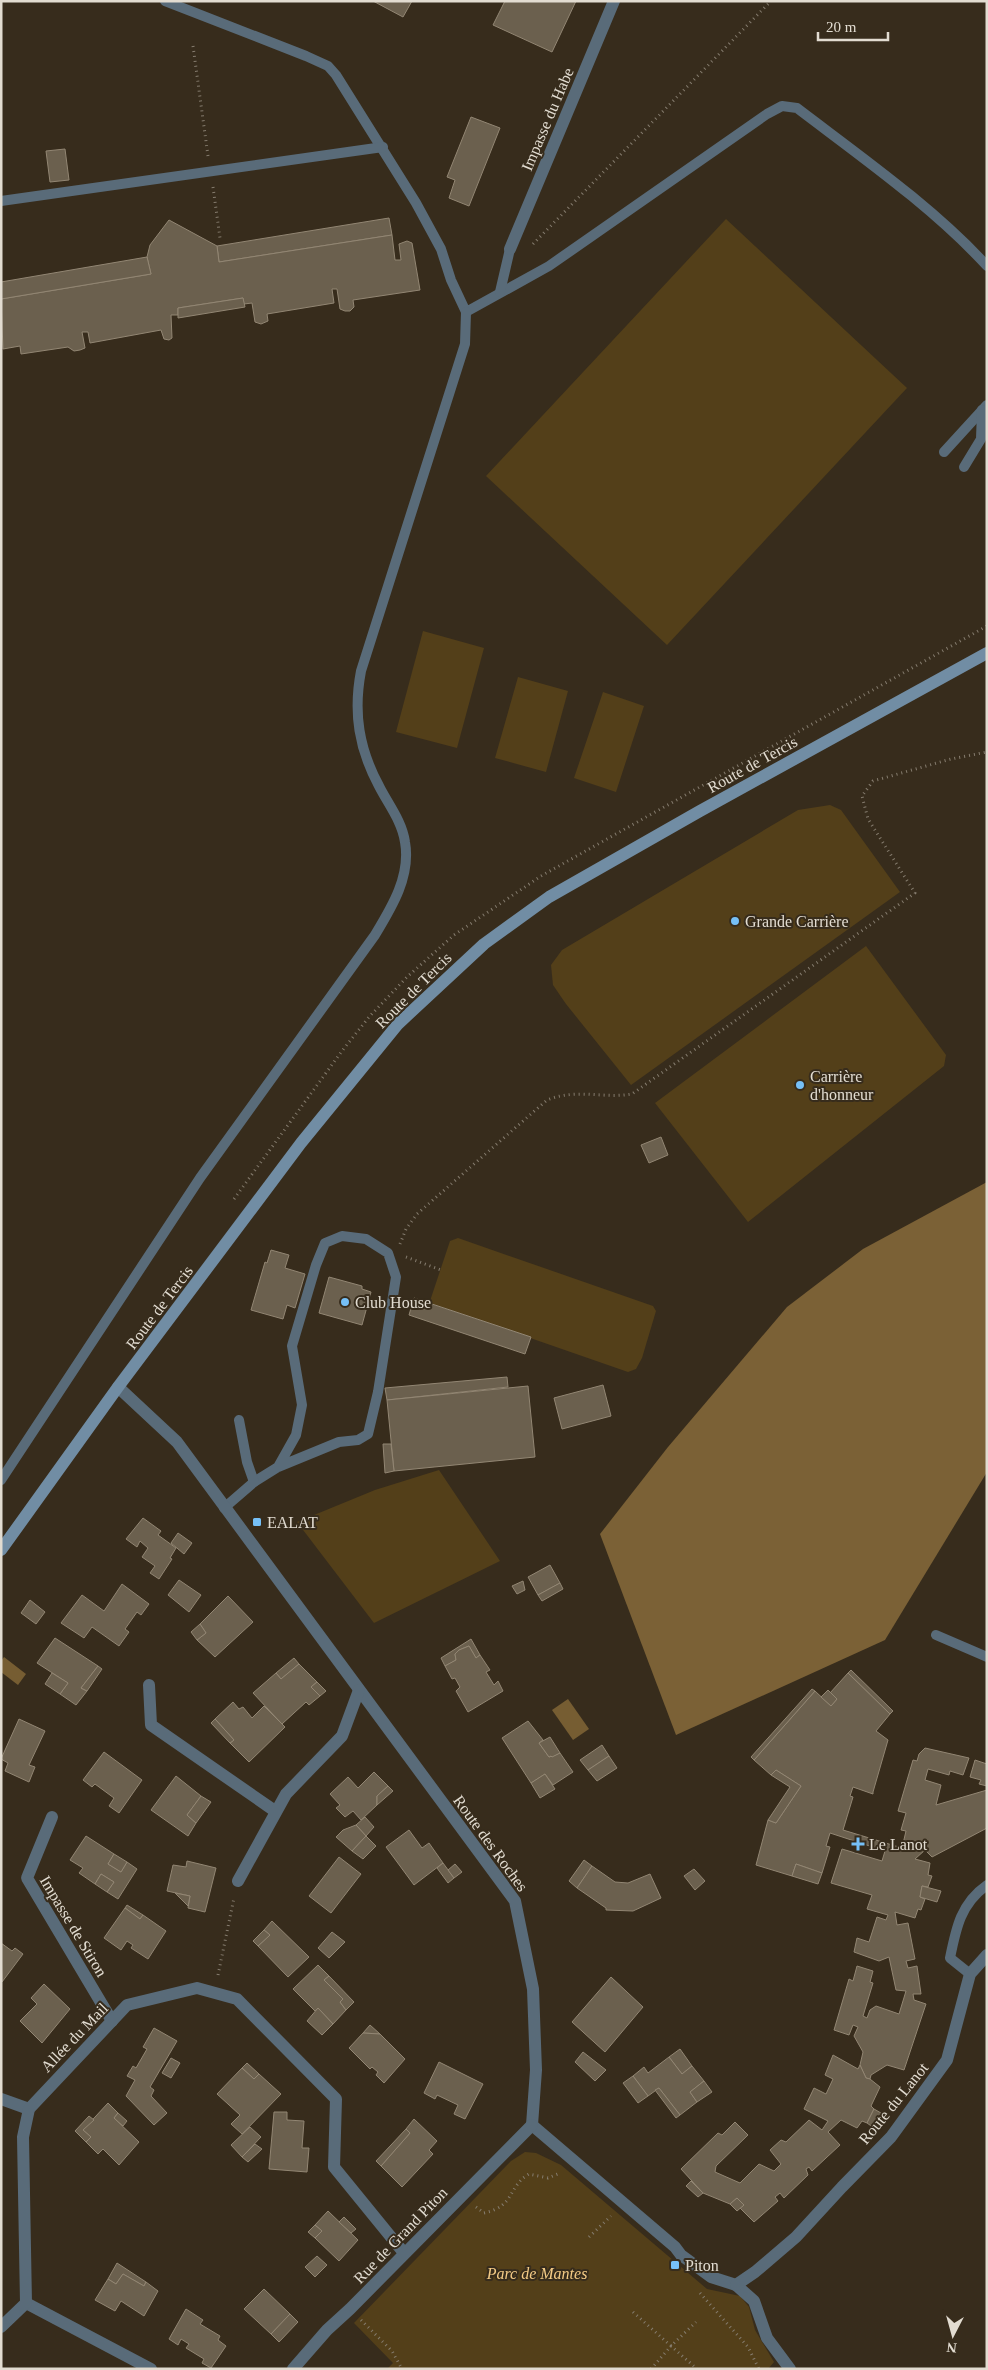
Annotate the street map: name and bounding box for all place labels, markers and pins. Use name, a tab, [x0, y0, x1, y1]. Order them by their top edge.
place label: Grande Carrière	[745, 913, 849, 930]
marker: Grande Carrière	[729, 915, 741, 927]
place label: Carrière d'honneur	[810, 1068, 874, 1103]
marker: Carrière d'honneur	[794, 1079, 806, 1091]
place label: Club House	[355, 1294, 431, 1311]
marker: Club House	[339, 1296, 351, 1308]
place label: EALAT	[267, 1514, 318, 1531]
marker: EALAT	[251, 1516, 263, 1528]
place label: Le Lanot	[869, 1836, 928, 1853]
marker: Le Lanot	[851, 1837, 865, 1851]
place label: Piton	[685, 2257, 719, 2274]
marker: Piton	[669, 2259, 681, 2271]

